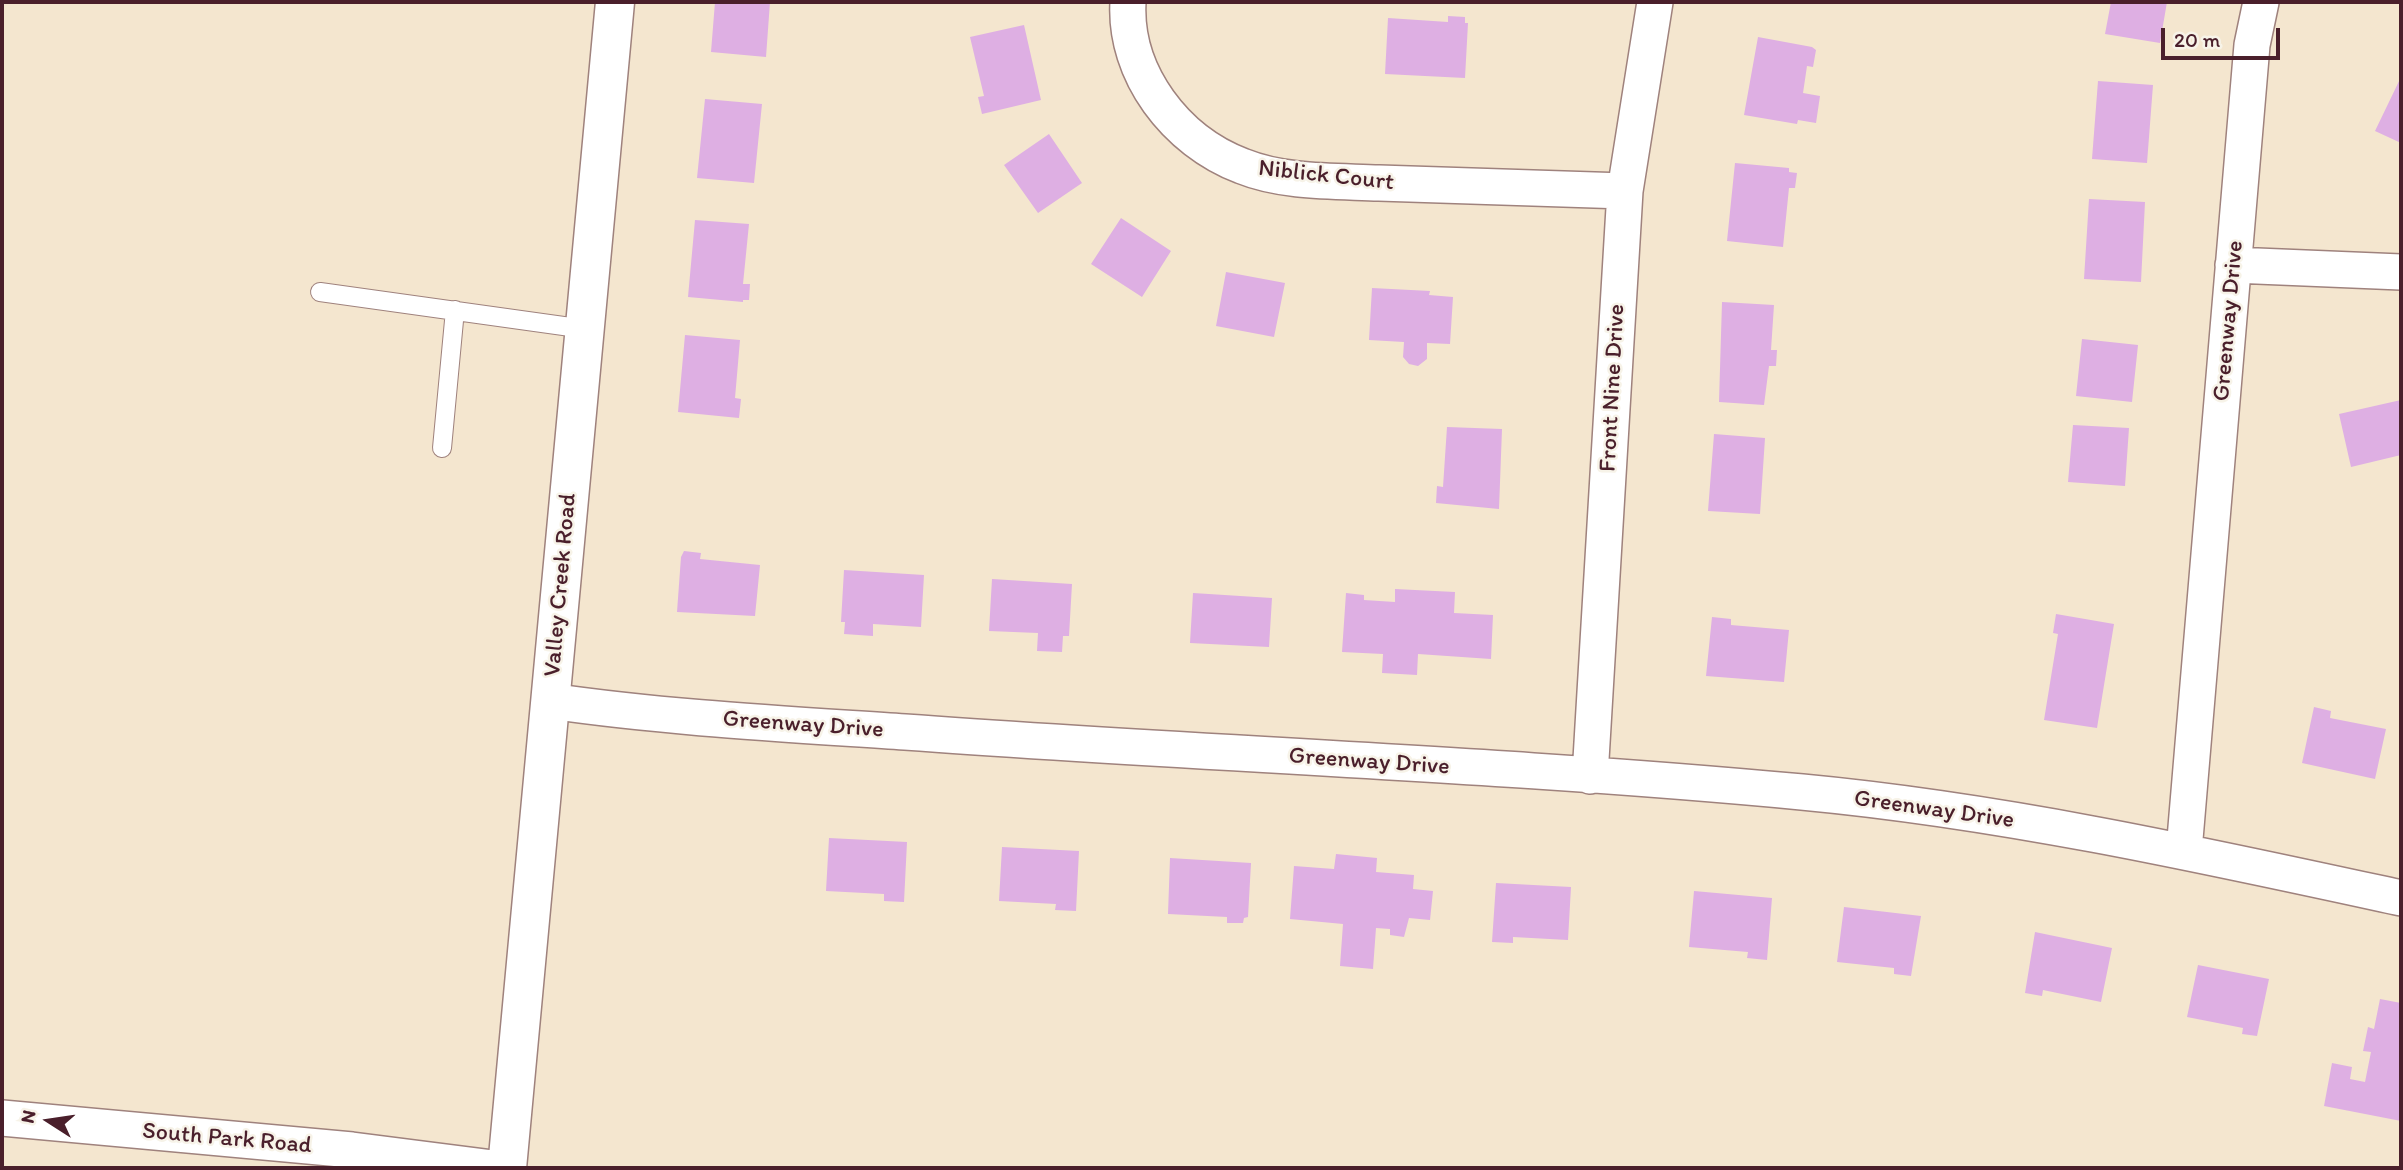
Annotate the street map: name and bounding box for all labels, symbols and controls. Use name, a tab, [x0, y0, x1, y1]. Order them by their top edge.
scale bar	[2165, 14, 2284, 58]
text: 20 m	[2174, 27, 2220, 52]
street label: Niblick Court	[1257, 155, 1395, 197]
street label: Greenway Drive	[2208, 239, 2250, 403]
street label: Front Nine Drive	[1594, 303, 1632, 473]
street label: Valley Creek Road	[539, 492, 583, 678]
street label: Greenway Drive	[722, 705, 884, 745]
street label: Greenway Drive	[1288, 742, 1450, 782]
street label: Greenway Drive	[1852, 785, 2016, 835]
north arrow	[14, 1086, 84, 1156]
text: N	[15, 1108, 41, 1125]
street label: South Park Road	[141, 1117, 313, 1161]

